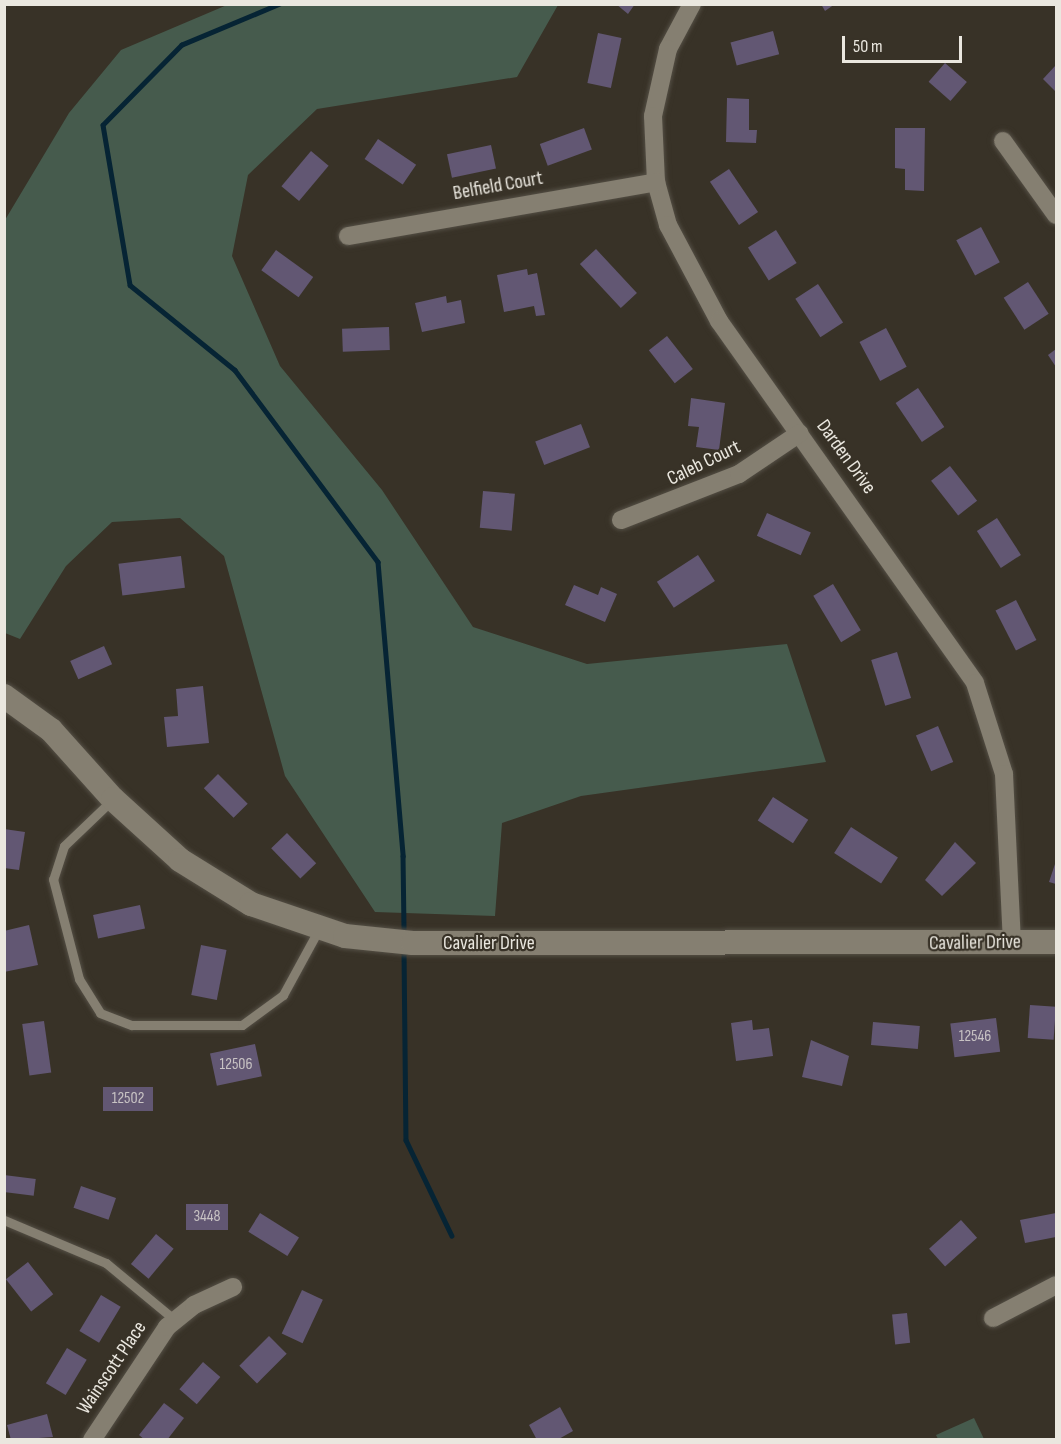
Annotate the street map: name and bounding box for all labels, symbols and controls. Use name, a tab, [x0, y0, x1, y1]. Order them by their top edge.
scale bar	[845, 24, 965, 62]
text: 50 m	[853, 36, 883, 57]
street label: Belfield Court	[451, 166, 545, 206]
street label: Darden Drive	[811, 415, 881, 499]
street label: Caleb Court	[663, 435, 745, 491]
street label: Cavalier Drive	[929, 930, 1021, 956]
street label: Cavalier Drive	[443, 931, 535, 955]
house number: 12546	[959, 1027, 991, 1047]
house number: 12506	[220, 1055, 252, 1075]
house number: 12502	[112, 1089, 144, 1109]
house number: 3448	[193, 1207, 221, 1227]
street label: Wainscott Place	[72, 1317, 152, 1419]

